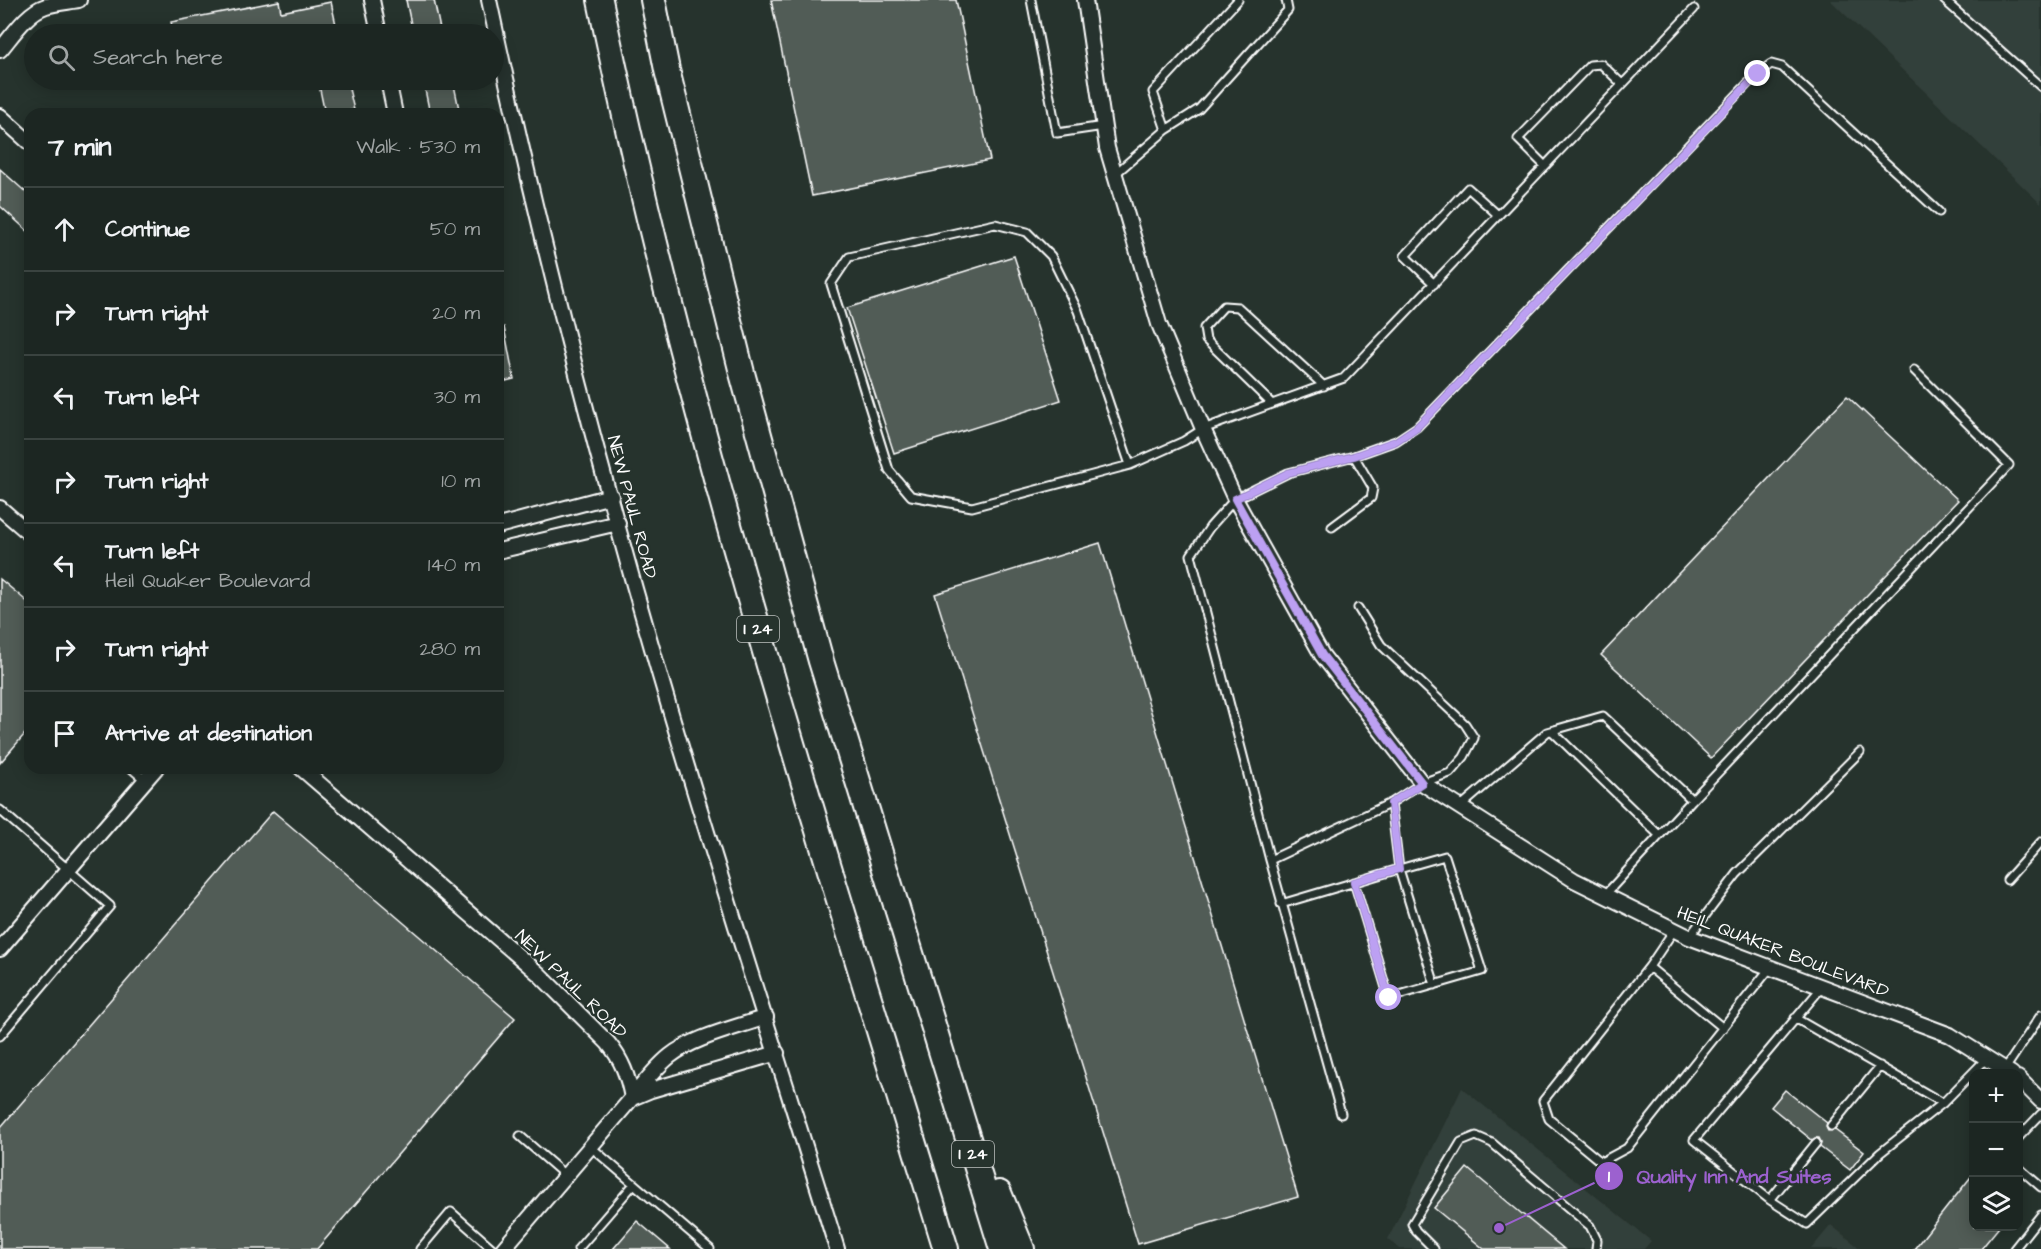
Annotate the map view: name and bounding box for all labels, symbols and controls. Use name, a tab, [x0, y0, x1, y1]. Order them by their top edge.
search box	[24, 24, 504, 90]
icon: search	[45, 41, 78, 74]
text: Search here	[93, 42, 223, 73]
route end	[1744, 60, 1770, 86]
text: 7 min	[48, 129, 112, 165]
text: Walk · 530 m	[356, 133, 480, 161]
icon: ahead	[48, 213, 81, 246]
text: Continue	[105, 214, 190, 245]
text: 50 m	[430, 215, 480, 243]
icon: right	[48, 297, 81, 330]
text: Turn right	[105, 298, 208, 329]
text: 20 m	[432, 299, 480, 327]
icon: left	[48, 381, 81, 414]
text: Turn left	[105, 382, 199, 413]
text: 30 m	[434, 383, 480, 411]
street label: NEW PAUL ROAD	[601, 433, 663, 582]
icon: right	[48, 465, 81, 498]
text: Turn right	[105, 466, 208, 497]
text: 10 m	[441, 467, 480, 495]
text: Turn left	[105, 536, 199, 567]
icon: left	[48, 549, 81, 582]
text: 140 m	[428, 551, 480, 579]
text: Heil Quaker Boulevard	[105, 567, 310, 595]
road number: I 24	[737, 616, 779, 642]
icon: right	[48, 633, 81, 666]
text: Turn right	[105, 634, 208, 665]
text: 280 m	[419, 635, 480, 663]
icon: arrive	[48, 717, 81, 750]
text: Arrive at destination	[105, 718, 312, 749]
street label: HEIL QUAKER BOULEVARD	[1673, 900, 1893, 1004]
street label: NEW PAUL ROAD	[509, 924, 633, 1044]
route start	[1375, 984, 1401, 1010]
map controls	[1969, 1069, 2023, 1231]
button: +	[1969, 1069, 2023, 1123]
button: −	[1969, 1123, 2023, 1177]
road number: I 24	[952, 1141, 994, 1167]
callout: Quality Inn And Suites	[1594, 1157, 1843, 1195]
text: Quality Inn And Suites	[1637, 1163, 1831, 1192]
text: 1	[1608, 1164, 1611, 1189]
button: layers	[1969, 1177, 2023, 1231]

